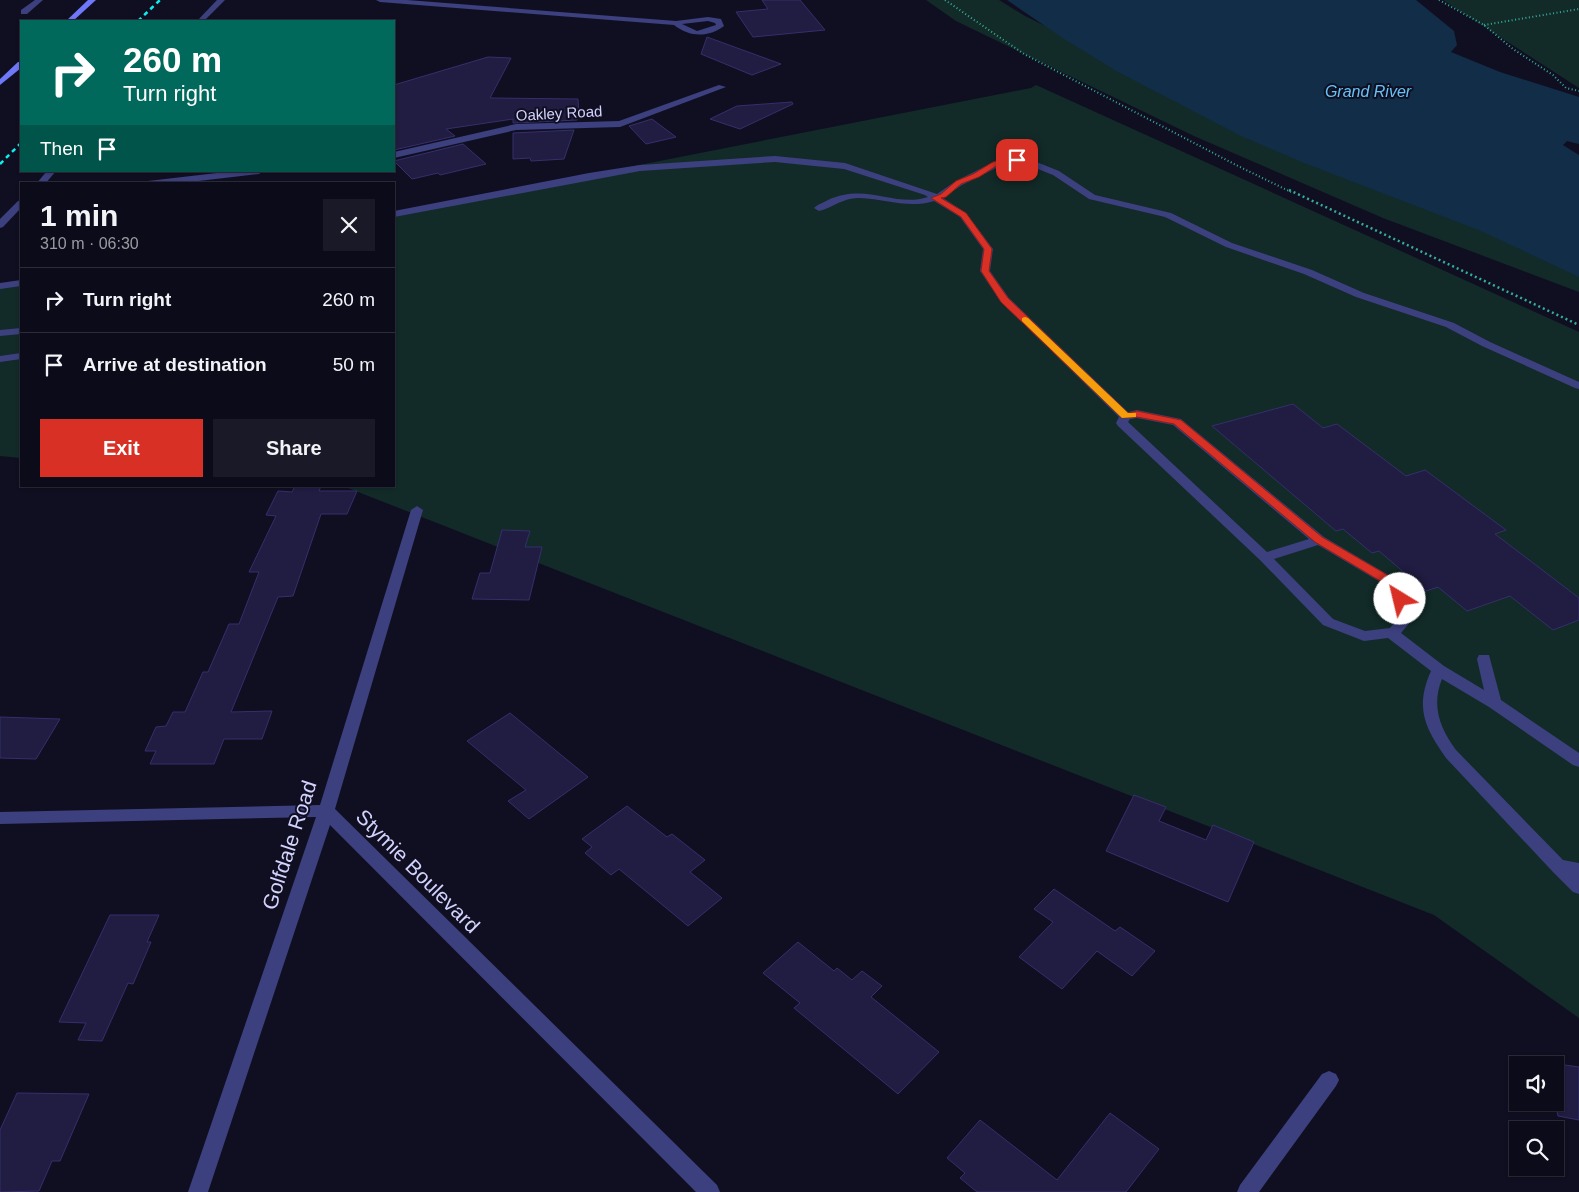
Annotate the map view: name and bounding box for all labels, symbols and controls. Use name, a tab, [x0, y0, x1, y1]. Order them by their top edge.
icon: right	[40, 40, 105, 105]
text: 260 m	[123, 40, 222, 79]
text: Turn right	[123, 81, 216, 106]
water label: Grand River	[1325, 83, 1412, 100]
street label: Oakley Road	[515, 102, 603, 124]
icon: arrive	[93, 135, 121, 163]
text: Then	[40, 138, 83, 159]
pin	[996, 139, 1038, 181]
icon: arrive	[1003, 146, 1031, 174]
text: 1 min	[40, 199, 118, 232]
button: close	[323, 199, 375, 251]
text: 310 m · 06:30	[40, 235, 139, 252]
icon: right	[40, 286, 68, 314]
text: Turn right	[83, 289, 171, 310]
text: 260 m	[322, 289, 375, 310]
icon: arrive	[40, 351, 68, 379]
text: Arrive at destination	[83, 354, 267, 375]
text: 50 m	[333, 354, 375, 375]
button: Exit	[40, 419, 203, 477]
button: Share	[213, 419, 375, 477]
position arrow	[1373, 572, 1425, 624]
street label: Golfdale Road	[257, 778, 321, 912]
street label: Stymie Boulevard	[352, 805, 484, 937]
map controls	[1509, 1056, 1564, 1176]
button: sound	[1509, 1056, 1564, 1111]
button: search	[1509, 1121, 1564, 1176]

